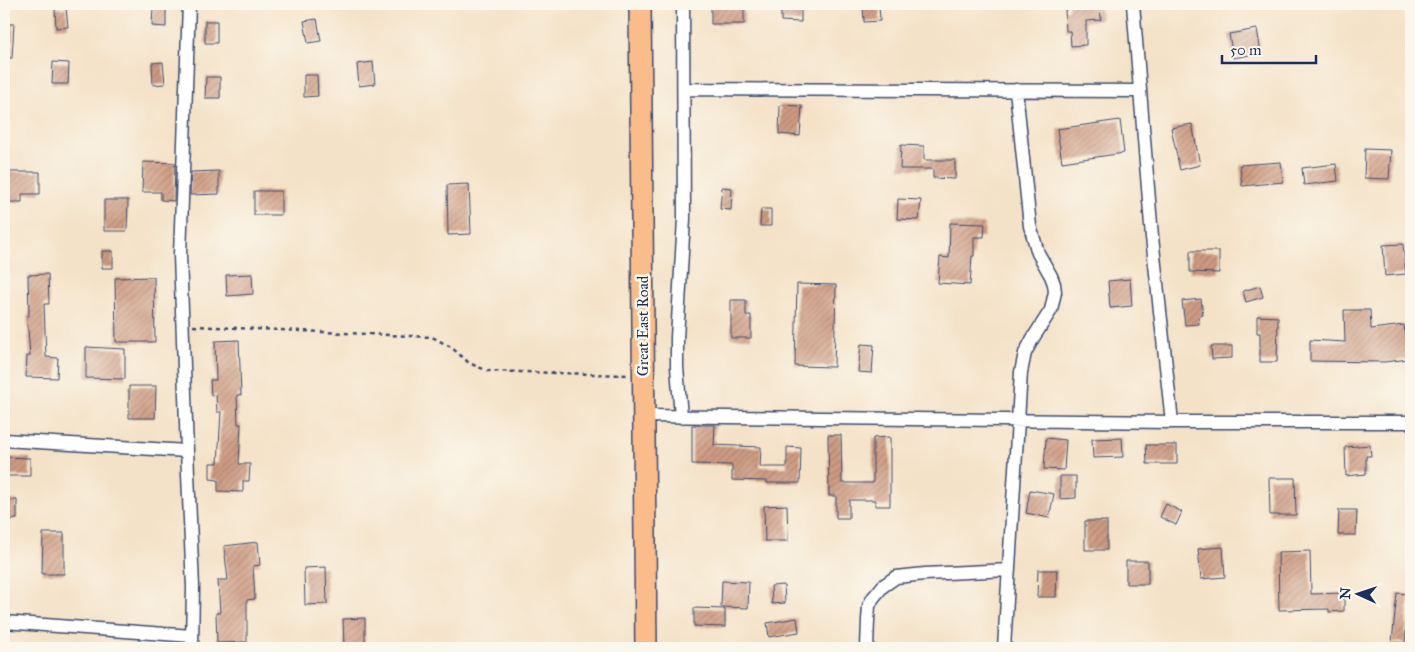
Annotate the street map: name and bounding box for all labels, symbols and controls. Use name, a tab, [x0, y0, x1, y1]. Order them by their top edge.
scale bar	[1222, 32, 1316, 64]
text: 50 m	[1230, 41, 1262, 59]
street label: Great East Road	[634, 275, 652, 376]
north arrow	[1332, 570, 1382, 620]
text: N	[1337, 587, 1354, 600]

